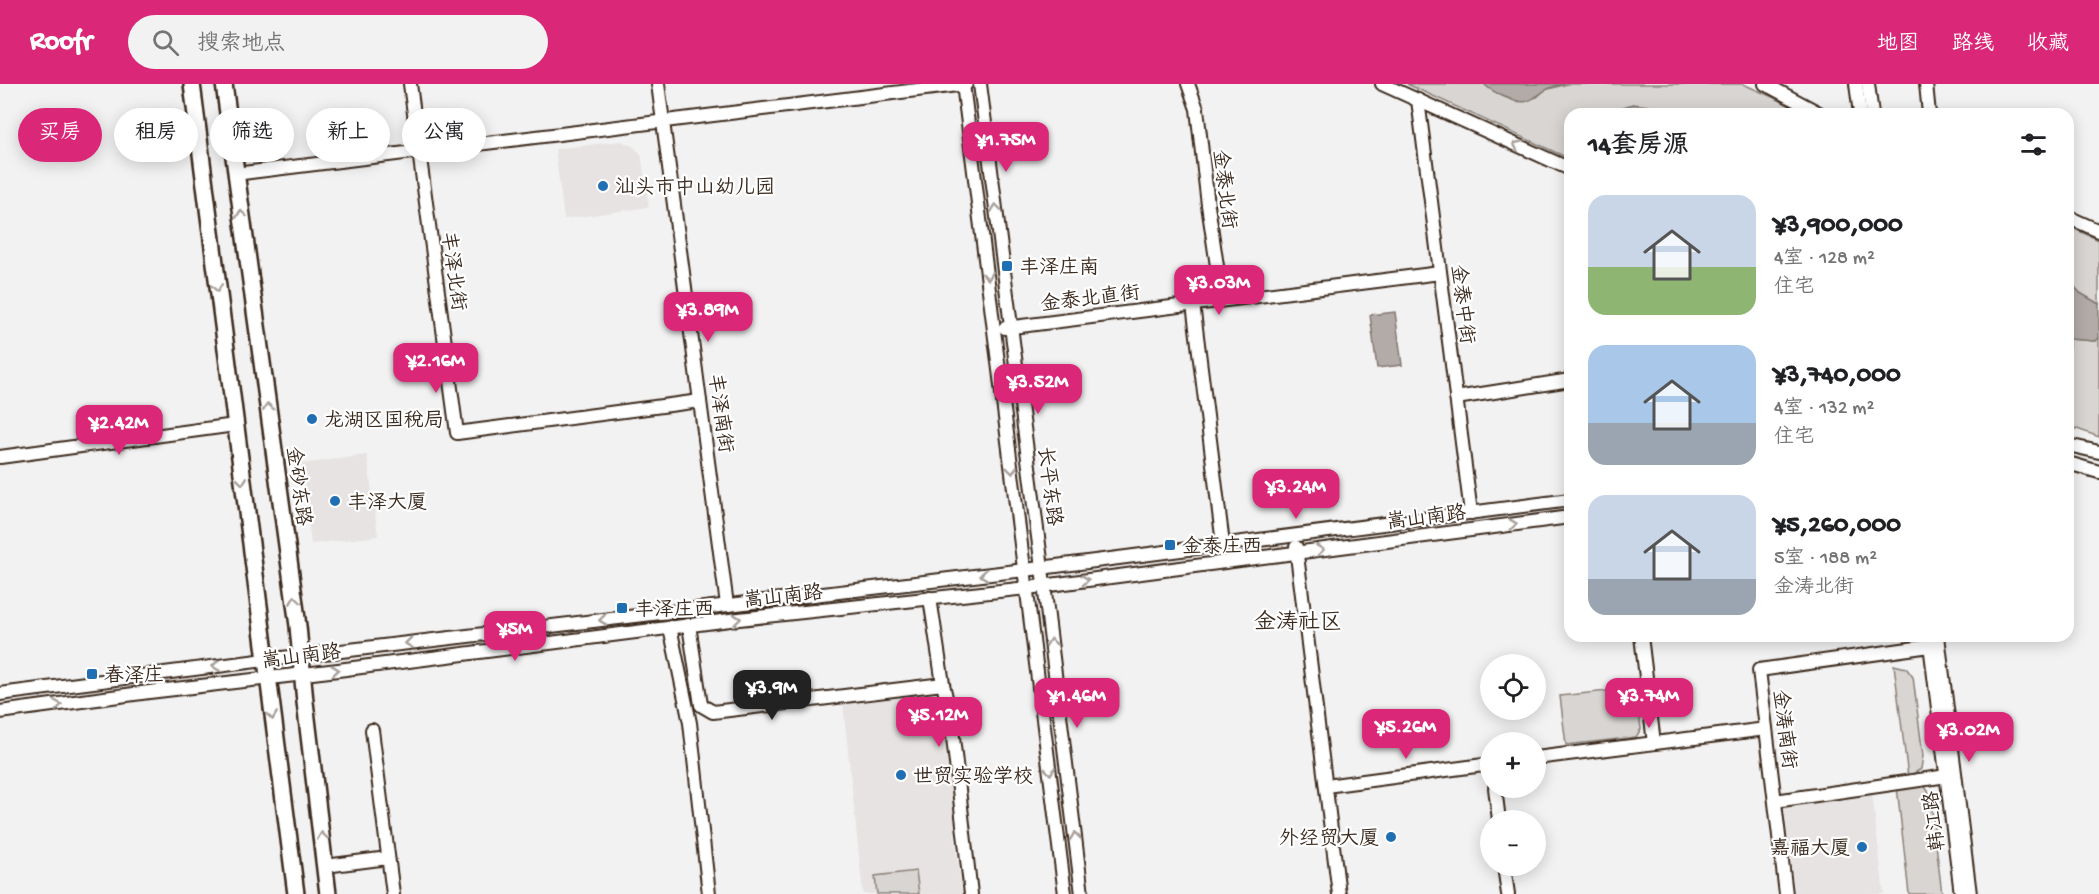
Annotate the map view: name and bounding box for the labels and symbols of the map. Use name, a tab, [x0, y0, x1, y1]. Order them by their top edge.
pin: ¥1.75M	[957, 122, 1055, 173]
one-way arrow	[1513, 141, 1524, 153]
street label: 金泰北街	[1206, 148, 1241, 231]
place label: 汕头市中山幼儿园	[615, 176, 775, 201]
marker: 汕头市中山幼儿园	[596, 179, 610, 193]
one-way arrow	[990, 204, 1002, 213]
one-way arrow	[235, 210, 247, 219]
street label: 丰泽北街	[435, 230, 469, 313]
place label: 丰泽庄南	[1019, 256, 1099, 281]
marker: 丰泽庄南	[1000, 259, 1014, 273]
street label: 金泰中街	[1444, 263, 1479, 346]
pin: ¥3.03M	[1170, 265, 1268, 316]
one-way arrow	[981, 272, 994, 281]
street label: 金泰北直街	[1039, 281, 1141, 318]
one-way arrow	[211, 283, 223, 292]
pin: ¥3.89M	[659, 292, 757, 343]
pin: ¥2.16M	[387, 343, 485, 394]
pin: ¥3.52M	[989, 364, 1087, 415]
street label: 丰泽南街	[702, 372, 737, 455]
one-way arrow	[262, 403, 274, 412]
pin: ¥2.42M	[70, 405, 168, 456]
place label: 龙湖区国税局	[324, 409, 444, 434]
marker: 龙湖区国税局	[305, 412, 319, 426]
street label: 金砂东路	[280, 445, 316, 529]
street label: 长平东路	[1031, 445, 1066, 529]
one-way arrow	[1006, 465, 1018, 475]
pin: ¥3.24M	[1247, 469, 1345, 520]
one-way arrow	[235, 477, 248, 486]
place label: 丰泽大厦	[347, 492, 427, 516]
marker: 丰泽大厦	[328, 494, 342, 508]
street label: 嵩山南路	[1385, 501, 1469, 536]
one-way arrow	[1509, 519, 1518, 531]
place label: 金泰庄西	[1182, 535, 1262, 560]
marker: 金泰庄西	[1163, 538, 1177, 552]
one-way arrow	[1315, 544, 1325, 556]
one-way arrow	[980, 568, 989, 581]
one-way arrow	[1080, 575, 1090, 587]
street label: 嵩山南路	[742, 581, 825, 614]
one-way arrow	[289, 596, 301, 605]
place label: 丰泽庄西	[634, 598, 714, 623]
marker: 丰泽庄西	[615, 601, 629, 615]
district label: 金涛社区	[1254, 609, 1342, 637]
pin: ¥5M	[486, 611, 544, 662]
one-way arrow	[598, 613, 607, 626]
one-way arrow	[732, 613, 741, 626]
one-way arrow	[405, 636, 414, 649]
one-way arrow	[1045, 638, 1058, 647]
street label: 嵩山南路	[260, 640, 344, 675]
one-way arrow	[211, 660, 220, 672]
place label: 春泽庄	[104, 664, 164, 689]
one-way arrow	[330, 664, 339, 677]
marker: 春泽庄	[85, 667, 99, 681]
pin: ¥3.9M	[730, 670, 814, 721]
pin: ¥1.46M	[1028, 678, 1126, 729]
pin: ¥3.74M	[1600, 678, 1698, 729]
street label: 金涛南街	[1766, 688, 1801, 771]
pin: ¥5.12M	[890, 697, 988, 748]
one-way arrow	[53, 699, 63, 711]
pin: ¥5.26M	[1357, 709, 1455, 760]
one-way arrow	[266, 712, 278, 721]
pin: ¥3.02M	[1920, 712, 2018, 763]
place label: 世贸实验学校	[913, 765, 1033, 790]
one-way arrow	[1043, 767, 1056, 776]
marker: 世贸实验学校	[894, 768, 908, 782]
street label: 韩江路	[1919, 788, 1952, 852]
place label: 外经贸大厦	[1279, 827, 1379, 852]
marker: 外经贸大厦	[1384, 830, 1398, 844]
one-way arrow	[316, 831, 328, 840]
one-way arrow	[1069, 831, 1081, 840]
place label: 嘉福大厦	[1770, 837, 1850, 862]
marker: 嘉福大厦	[1855, 840, 1869, 854]

